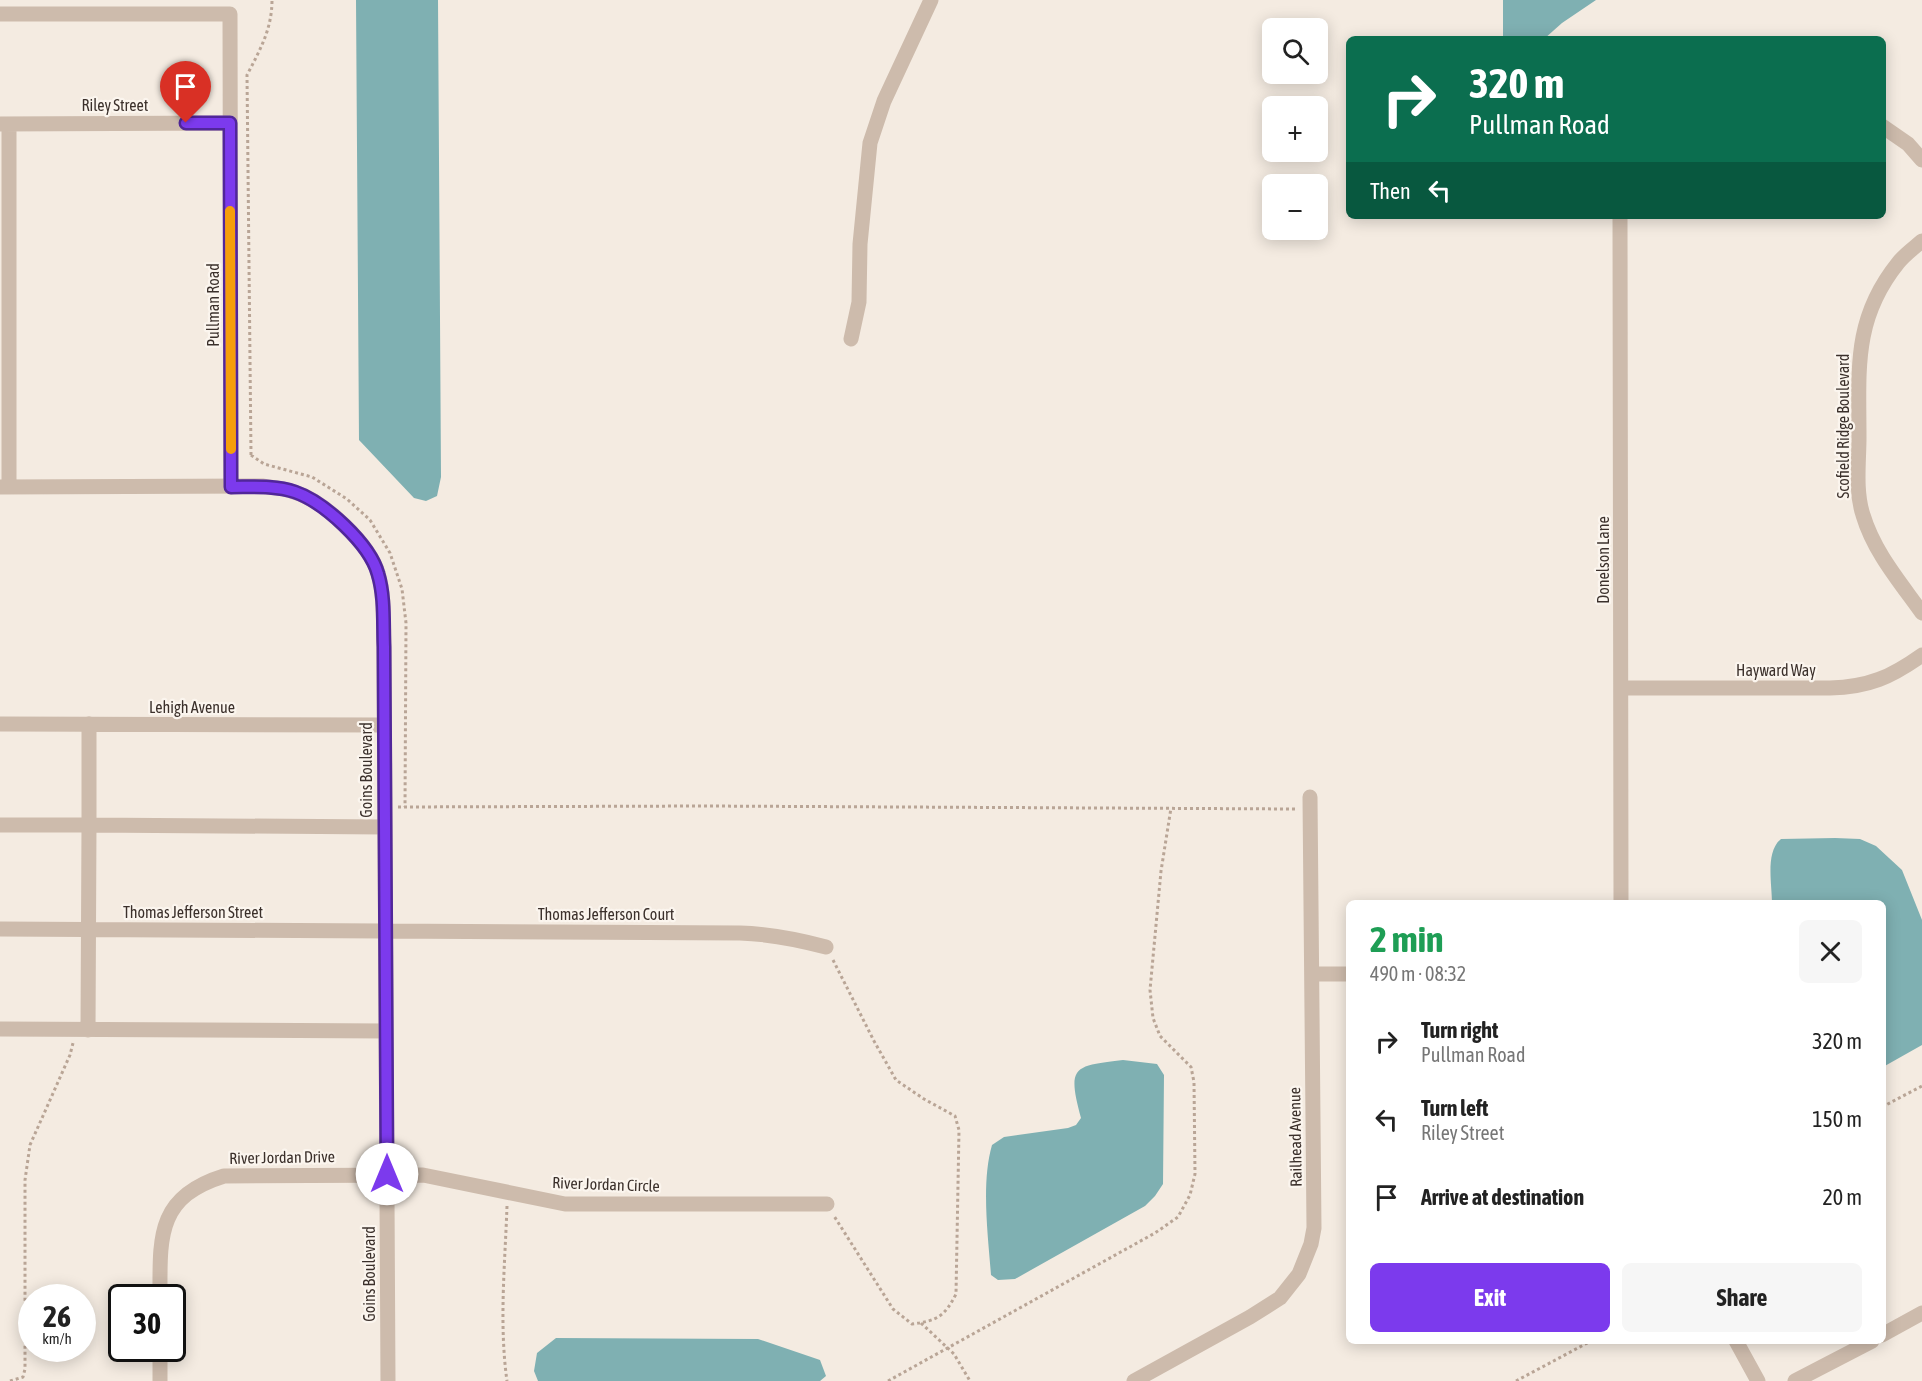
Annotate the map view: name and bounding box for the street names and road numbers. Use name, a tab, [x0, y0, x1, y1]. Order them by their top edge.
street label: Riley Street	[82, 96, 149, 115]
street label: Pullman Road	[204, 263, 222, 347]
street label: Scofield Ridge Boulevard	[1834, 354, 1853, 498]
street label: Donelson Lane	[1594, 516, 1612, 604]
street label: Hayward Way	[1736, 661, 1816, 680]
street label: Lehigh Avenue	[149, 698, 235, 717]
street label: Goins Boulevard	[357, 722, 375, 818]
street label: Thomas Jefferson Street	[123, 903, 263, 921]
street label: Thomas Jefferson Court	[538, 905, 675, 923]
street label: Railhead Avenue	[1285, 1087, 1305, 1187]
street label: River Jordan Drive	[229, 1147, 335, 1167]
street label: River Jordan Circle	[552, 1173, 660, 1195]
street label: Goins Boulevard	[360, 1226, 378, 1322]

